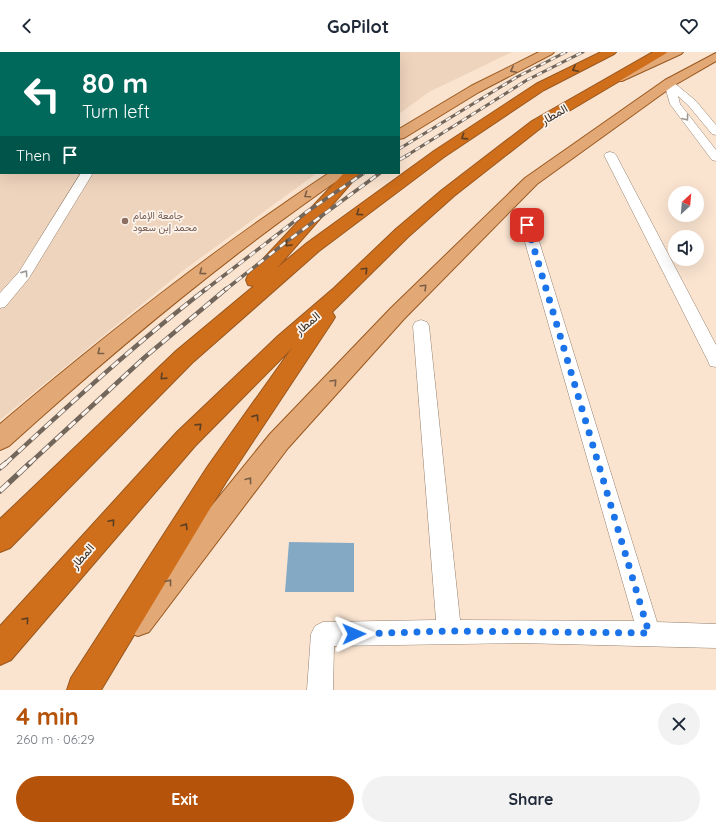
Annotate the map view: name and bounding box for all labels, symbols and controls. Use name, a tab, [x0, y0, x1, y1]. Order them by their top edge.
icon: back	[16, 15, 38, 37]
text: GoPilot	[327, 15, 389, 38]
icon: heart	[678, 15, 700, 37]
text: 80 m	[82, 65, 148, 100]
one-way arrow	[510, 65, 518, 73]
one-way arrow	[572, 65, 579, 72]
icon: left	[16, 68, 68, 120]
text: Turn left	[82, 100, 150, 123]
street label: المطار	[537, 100, 571, 129]
one-way arrow	[681, 113, 688, 120]
one-way arrow	[461, 132, 468, 140]
icon: arrive	[59, 144, 81, 166]
text: Then	[16, 146, 51, 165]
north arrow	[668, 186, 704, 222]
map controls	[668, 186, 704, 266]
one-way arrow	[305, 190, 312, 197]
one-way arrow	[356, 208, 363, 215]
pin	[510, 208, 544, 242]
place label: جامعة الإمام محمد إبن سعود	[133, 209, 197, 234]
icon: arrive	[516, 214, 538, 236]
marker: جامعة الإمام محمد إبن سعود	[120, 216, 130, 226]
button: sound	[668, 230, 704, 266]
one-way arrow	[286, 239, 293, 247]
one-way arrow	[200, 267, 207, 274]
one-way arrow	[360, 267, 368, 275]
one-way arrow	[20, 271, 27, 278]
one-way arrow	[419, 285, 427, 292]
street label: المطار	[291, 308, 323, 339]
one-way arrow	[98, 348, 105, 355]
one-way arrow	[160, 372, 168, 380]
one-way arrow	[329, 379, 337, 387]
one-way arrow	[251, 414, 259, 421]
one-way arrow	[194, 423, 202, 431]
one-way arrow	[244, 477, 251, 484]
one-way arrow	[107, 520, 114, 527]
one-way arrow	[180, 523, 188, 530]
street label: المطار	[66, 540, 98, 573]
one-way arrow	[164, 580, 171, 587]
position arrow	[333, 613, 375, 655]
one-way arrow	[21, 617, 28, 625]
text: 4 min	[16, 701, 79, 731]
button: close	[658, 703, 700, 745]
text: 260 m · 06:29	[16, 731, 95, 747]
button: Exit	[16, 776, 354, 822]
button: Share	[362, 776, 700, 822]

